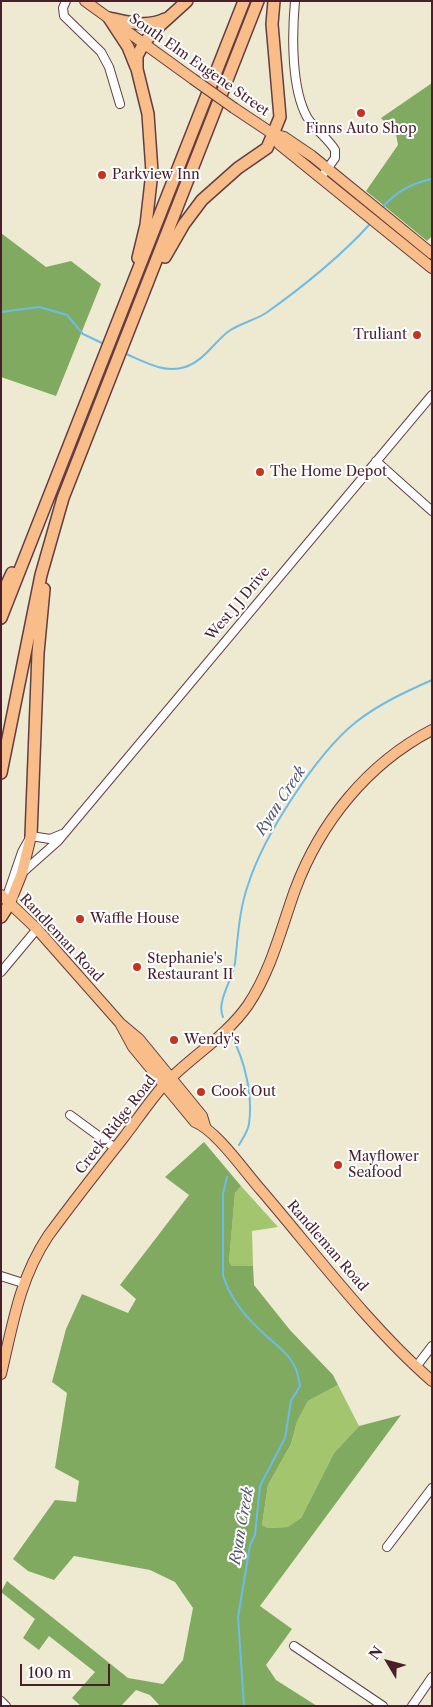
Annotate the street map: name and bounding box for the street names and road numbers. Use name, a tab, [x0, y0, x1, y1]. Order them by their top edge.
street label: South Elm Eugene Street	[126, 10, 272, 120]
street label: West J J Drive	[202, 564, 274, 644]
street label: Randleman Road	[16, 890, 106, 986]
street label: Creek Ridge Road	[72, 1072, 160, 1178]
street label: Randleman Road	[283, 1197, 371, 1295]

